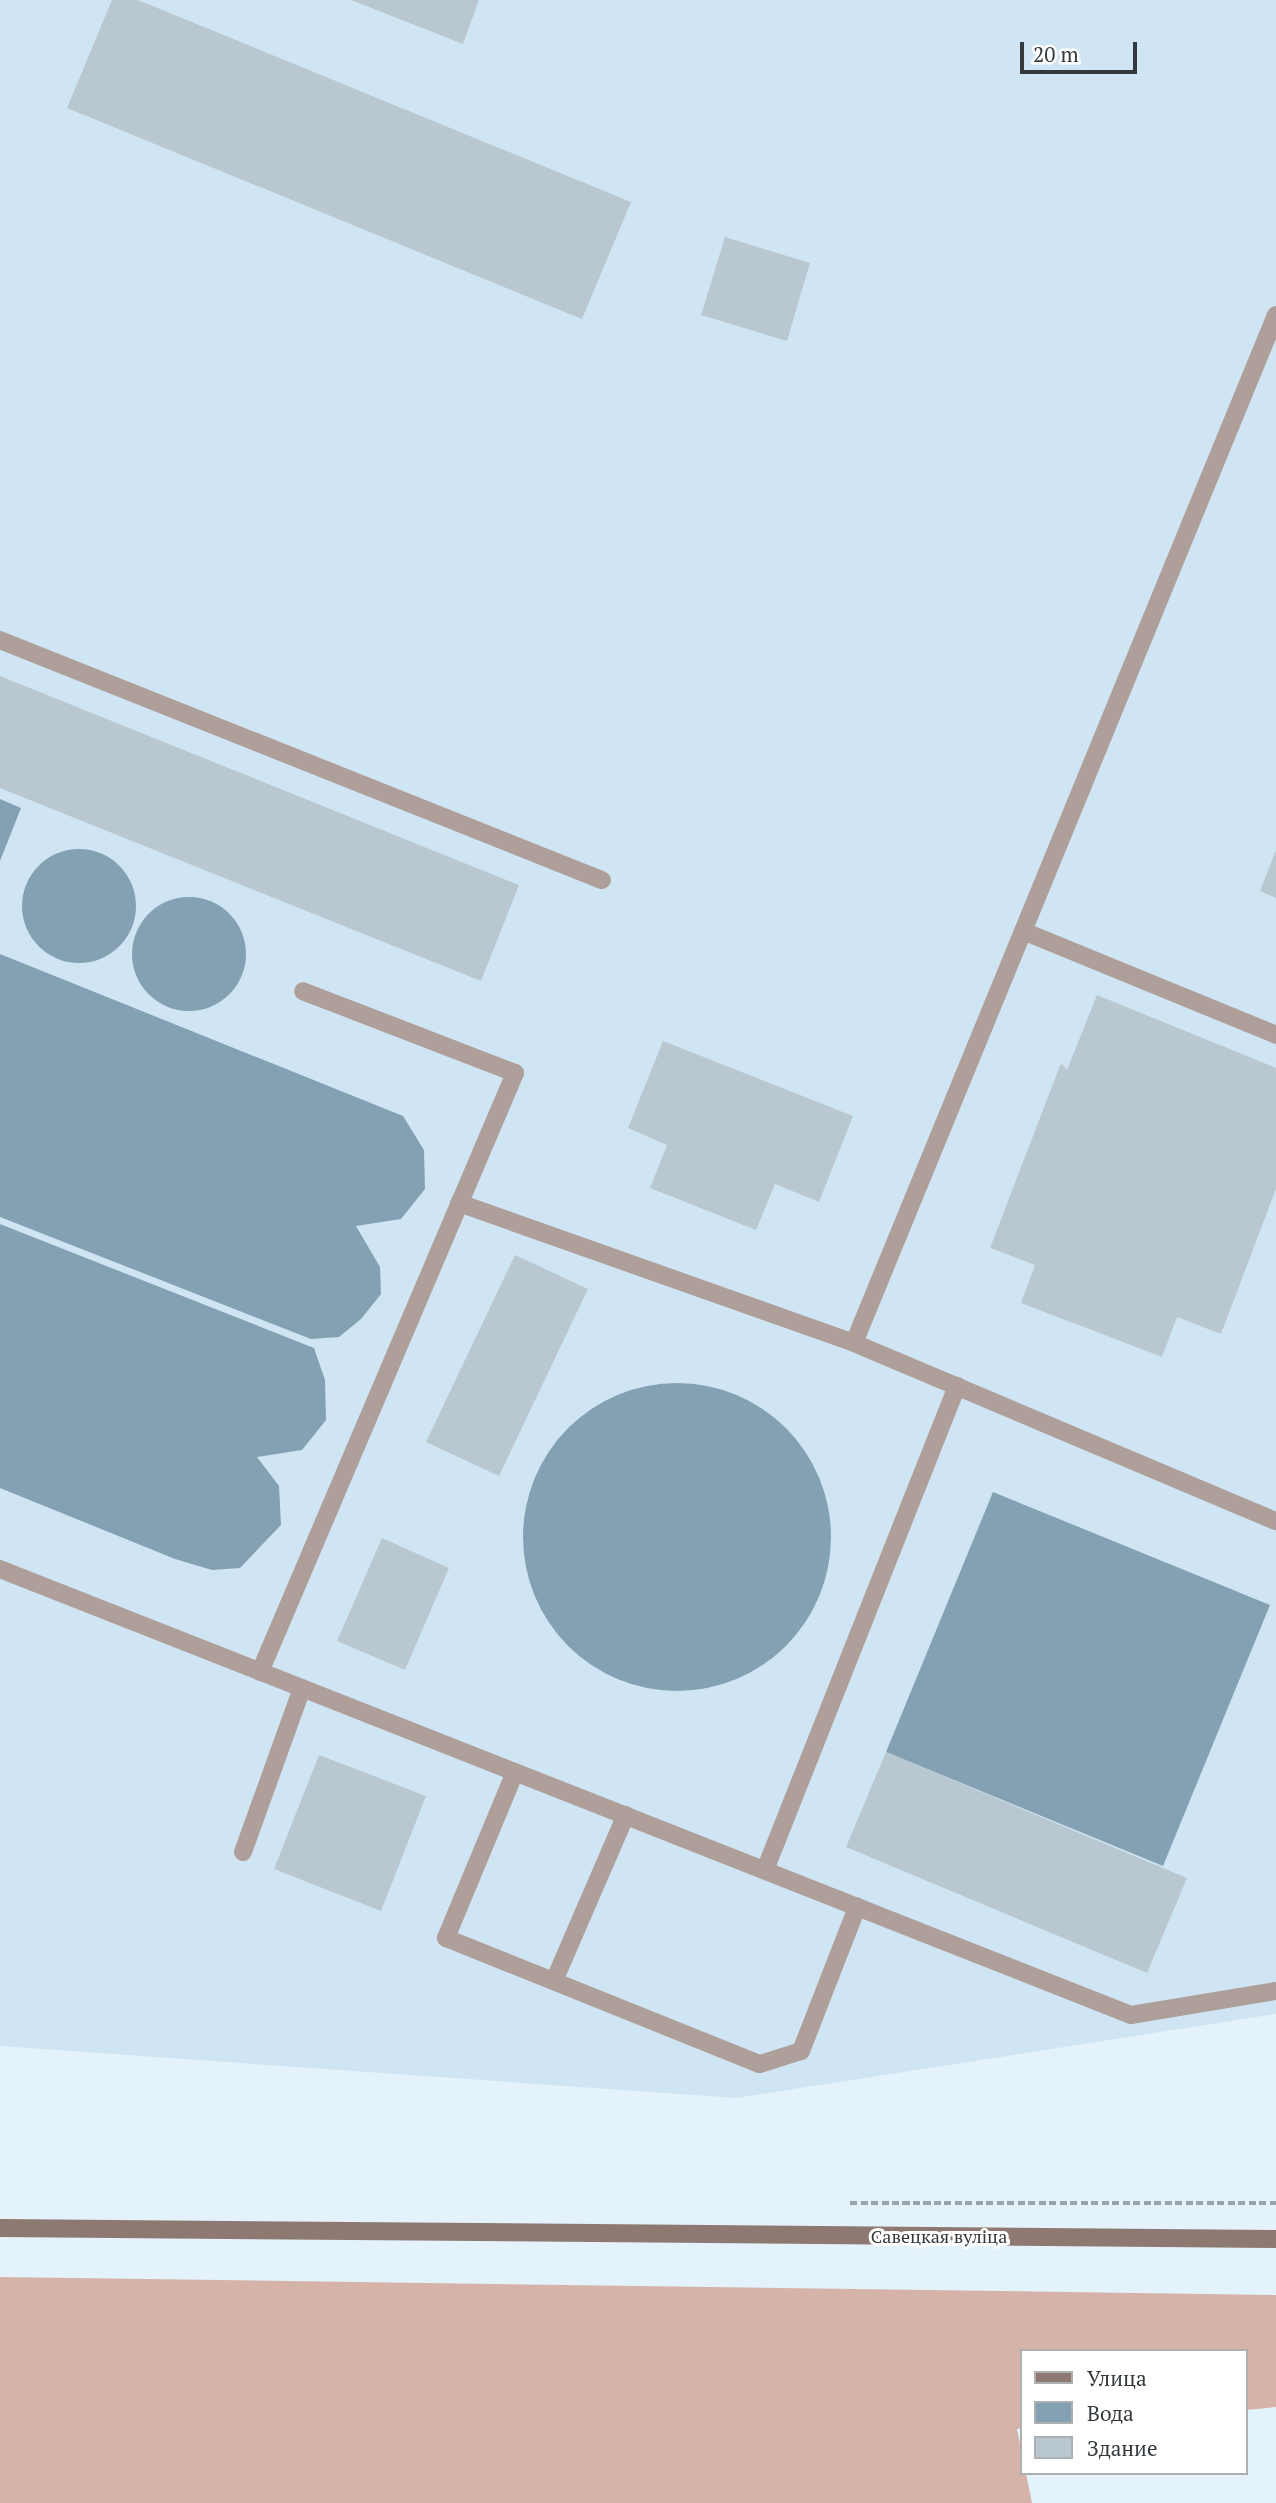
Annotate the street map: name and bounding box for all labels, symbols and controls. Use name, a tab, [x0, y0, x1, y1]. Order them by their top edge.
scale bar	[1024, 28, 1141, 72]
text: 20 m	[1033, 40, 1079, 68]
street label: Савецкая вуліца	[871, 2225, 1007, 2247]
legend	[1020, 2349, 1248, 2475]
text: Улица	[1087, 2364, 1147, 2392]
text: Вода	[1087, 2399, 1134, 2427]
text: Здание	[1087, 2434, 1158, 2462]

